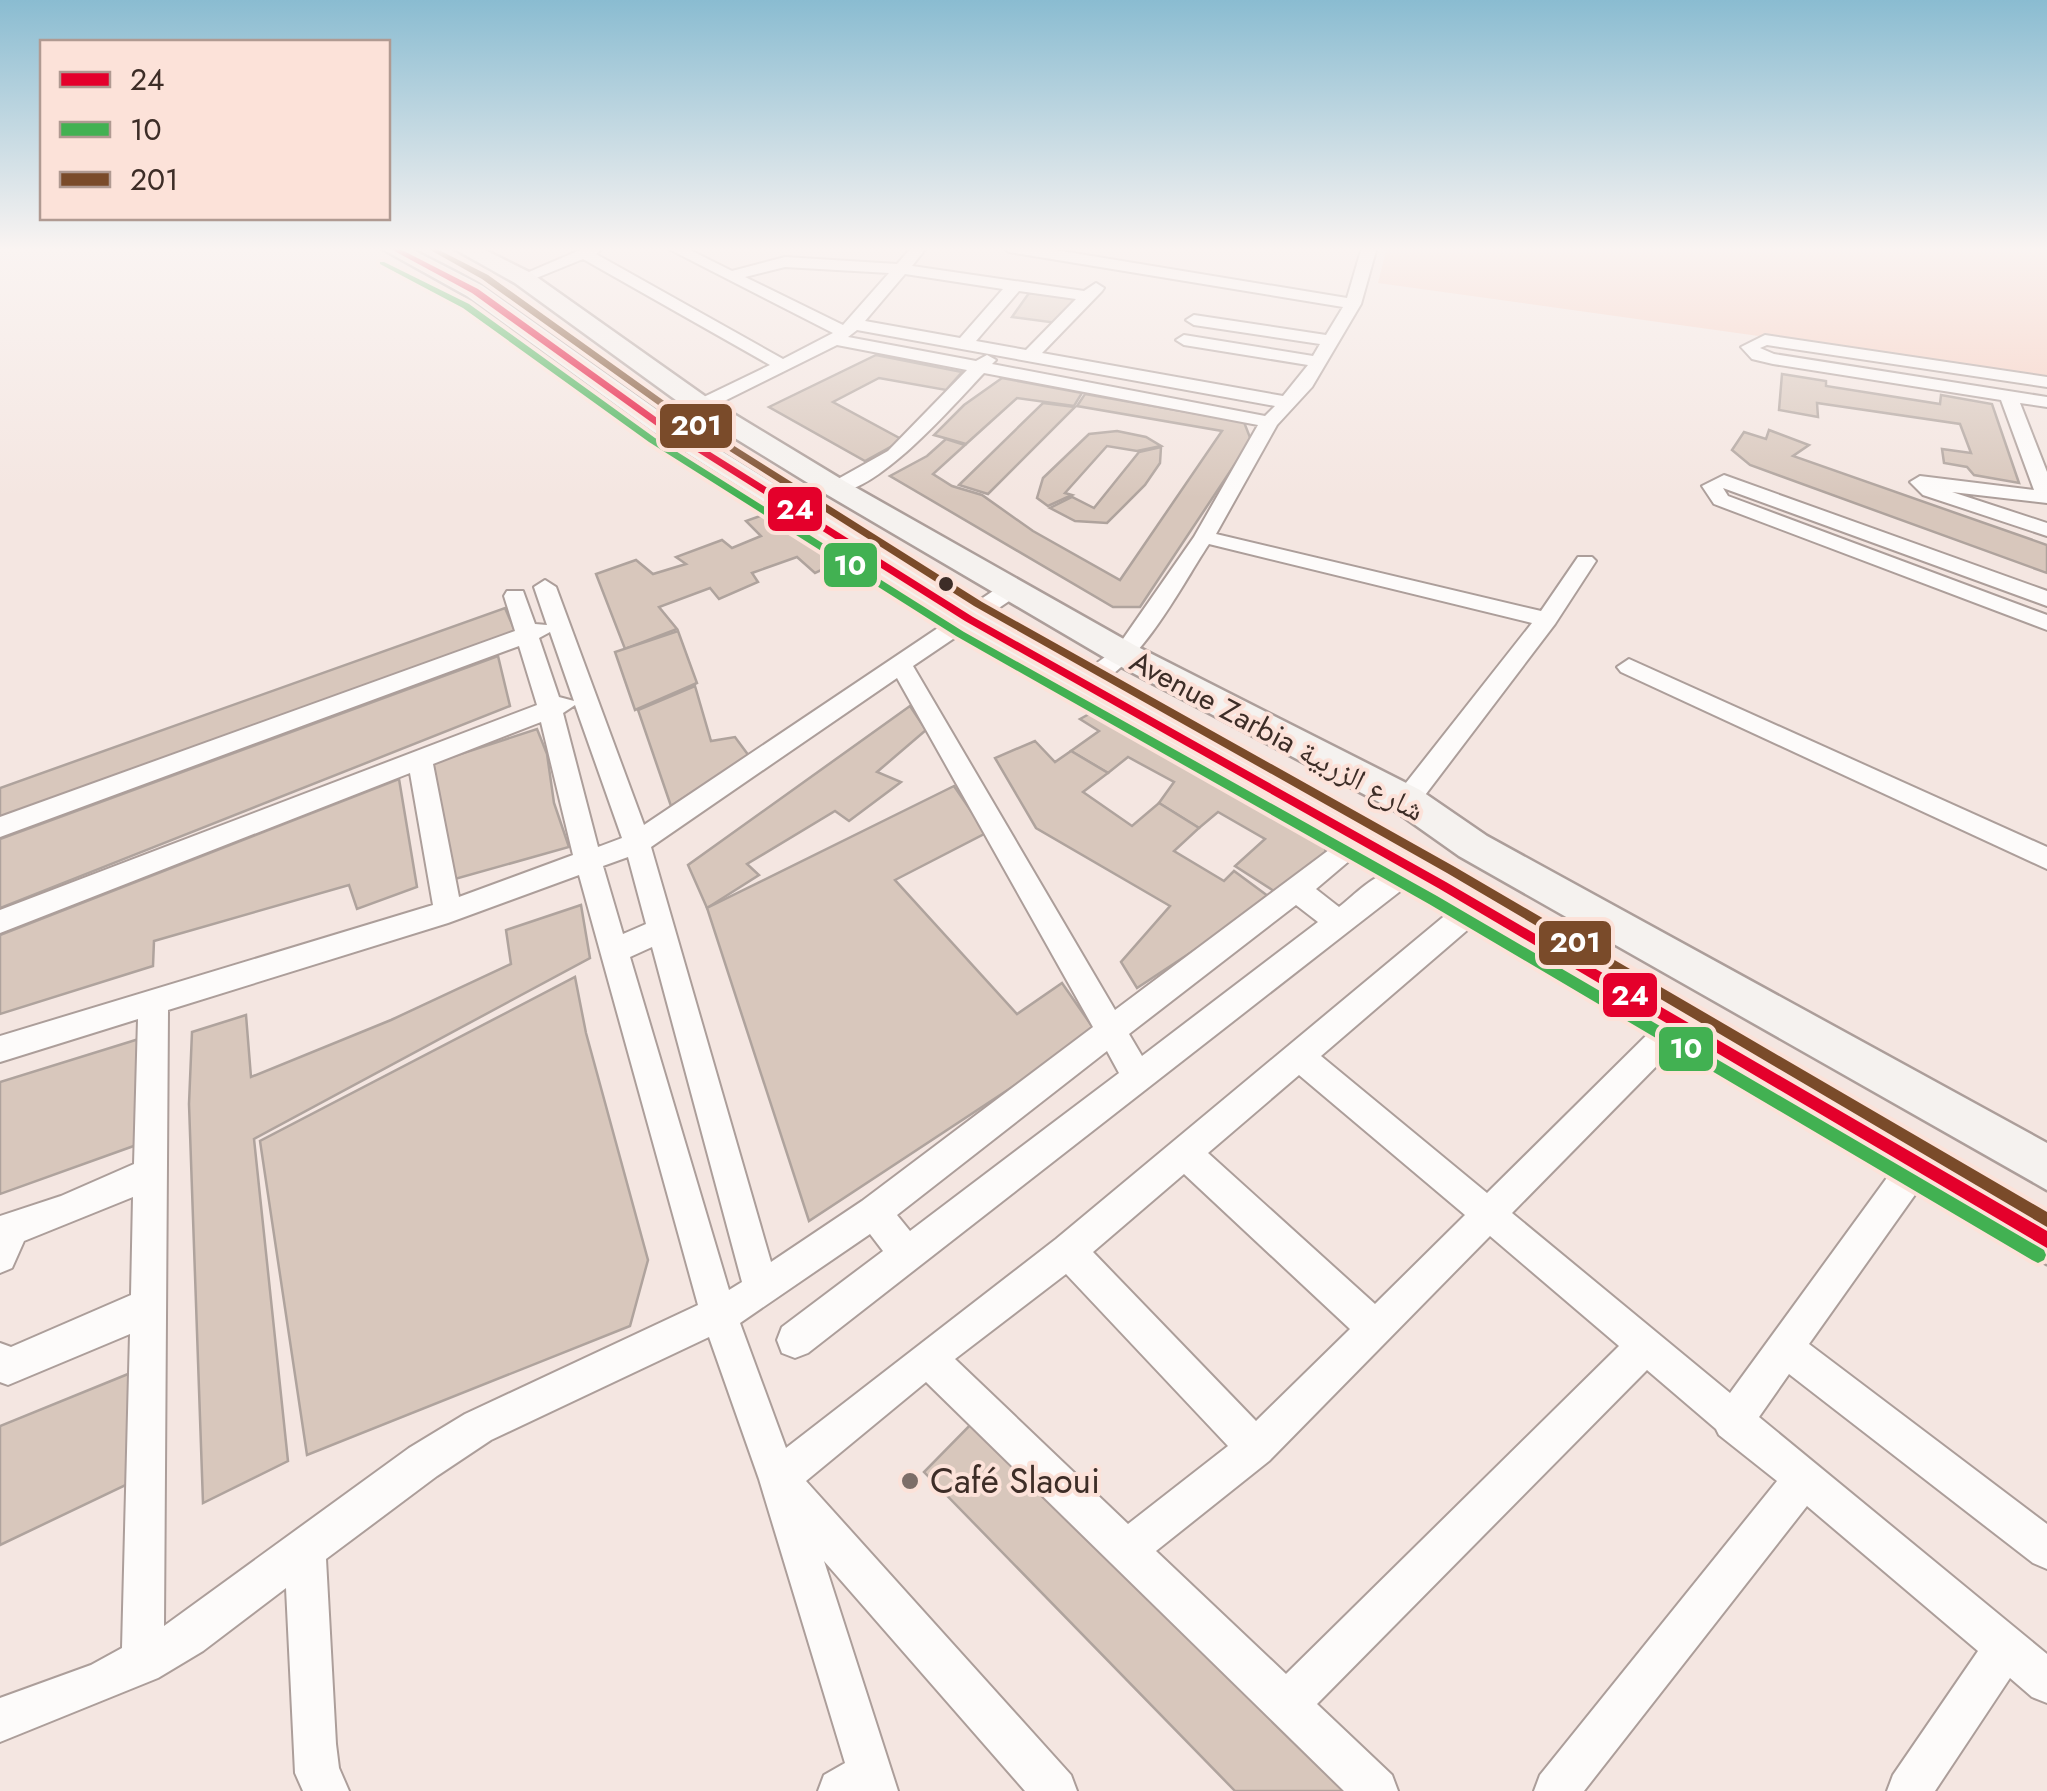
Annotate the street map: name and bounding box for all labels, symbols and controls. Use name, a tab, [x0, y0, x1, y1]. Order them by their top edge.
legend	[40, 40, 390, 220]
text: 24	[130, 58, 165, 101]
text: 10	[130, 108, 162, 151]
text: 201	[130, 158, 179, 201]
line badge: 201	[658, 402, 734, 450]
text: 201	[670, 405, 722, 446]
line badge: 24	[766, 485, 824, 533]
text: 24	[776, 489, 814, 530]
line badge: 10	[822, 541, 879, 589]
text: 10	[834, 545, 866, 586]
unlabelled marker	[936, 574, 956, 594]
street label: Avenue Zarbia شارع الزربية	[1122, 640, 1432, 831]
line badge: 201	[1537, 919, 1613, 967]
text: 201	[1549, 922, 1601, 963]
line badge: 24	[1601, 971, 1659, 1019]
text: 24	[1611, 975, 1649, 1016]
line badge: 10	[1657, 1025, 1715, 1073]
text: 10	[1670, 1028, 1702, 1069]
place label: Café Slaoui	[930, 1456, 1100, 1506]
marker: Café Slaoui	[899, 1470, 921, 1492]

